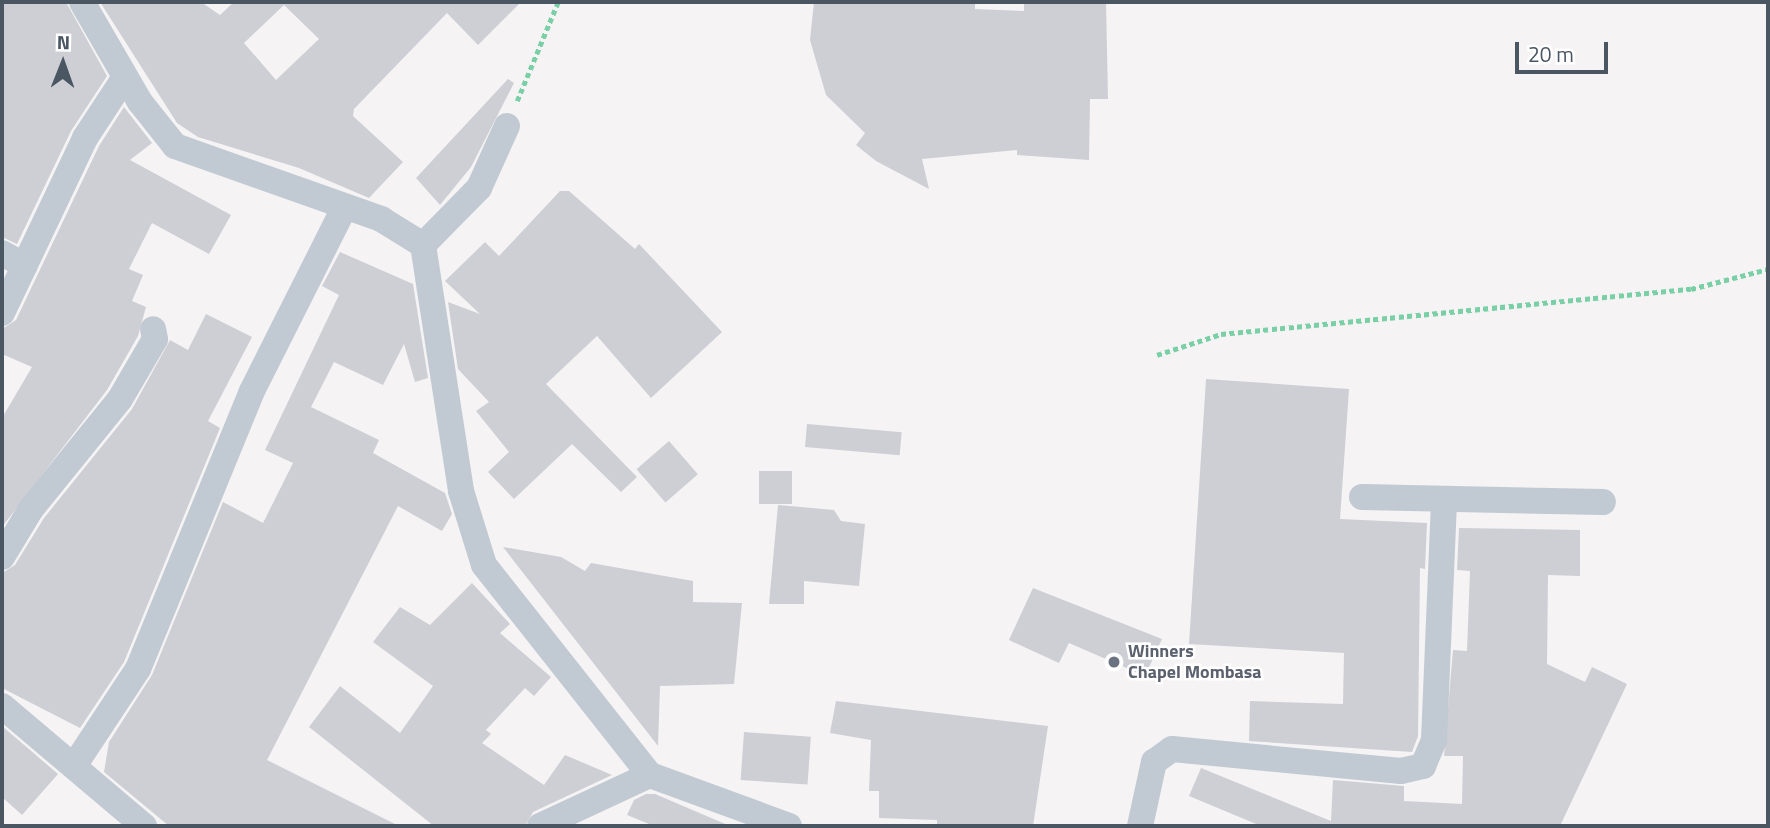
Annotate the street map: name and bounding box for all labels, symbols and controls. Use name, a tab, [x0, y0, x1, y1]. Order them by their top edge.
text: N	[57, 27, 70, 56]
north arrow	[28, 28, 98, 98]
scale bar	[1518, 28, 1611, 72]
text: 20 m	[1528, 38, 1574, 70]
place label: Winners Chapel Mombasa	[1128, 641, 1261, 684]
marker: Winners Chapel Mombasa	[1106, 654, 1122, 670]

